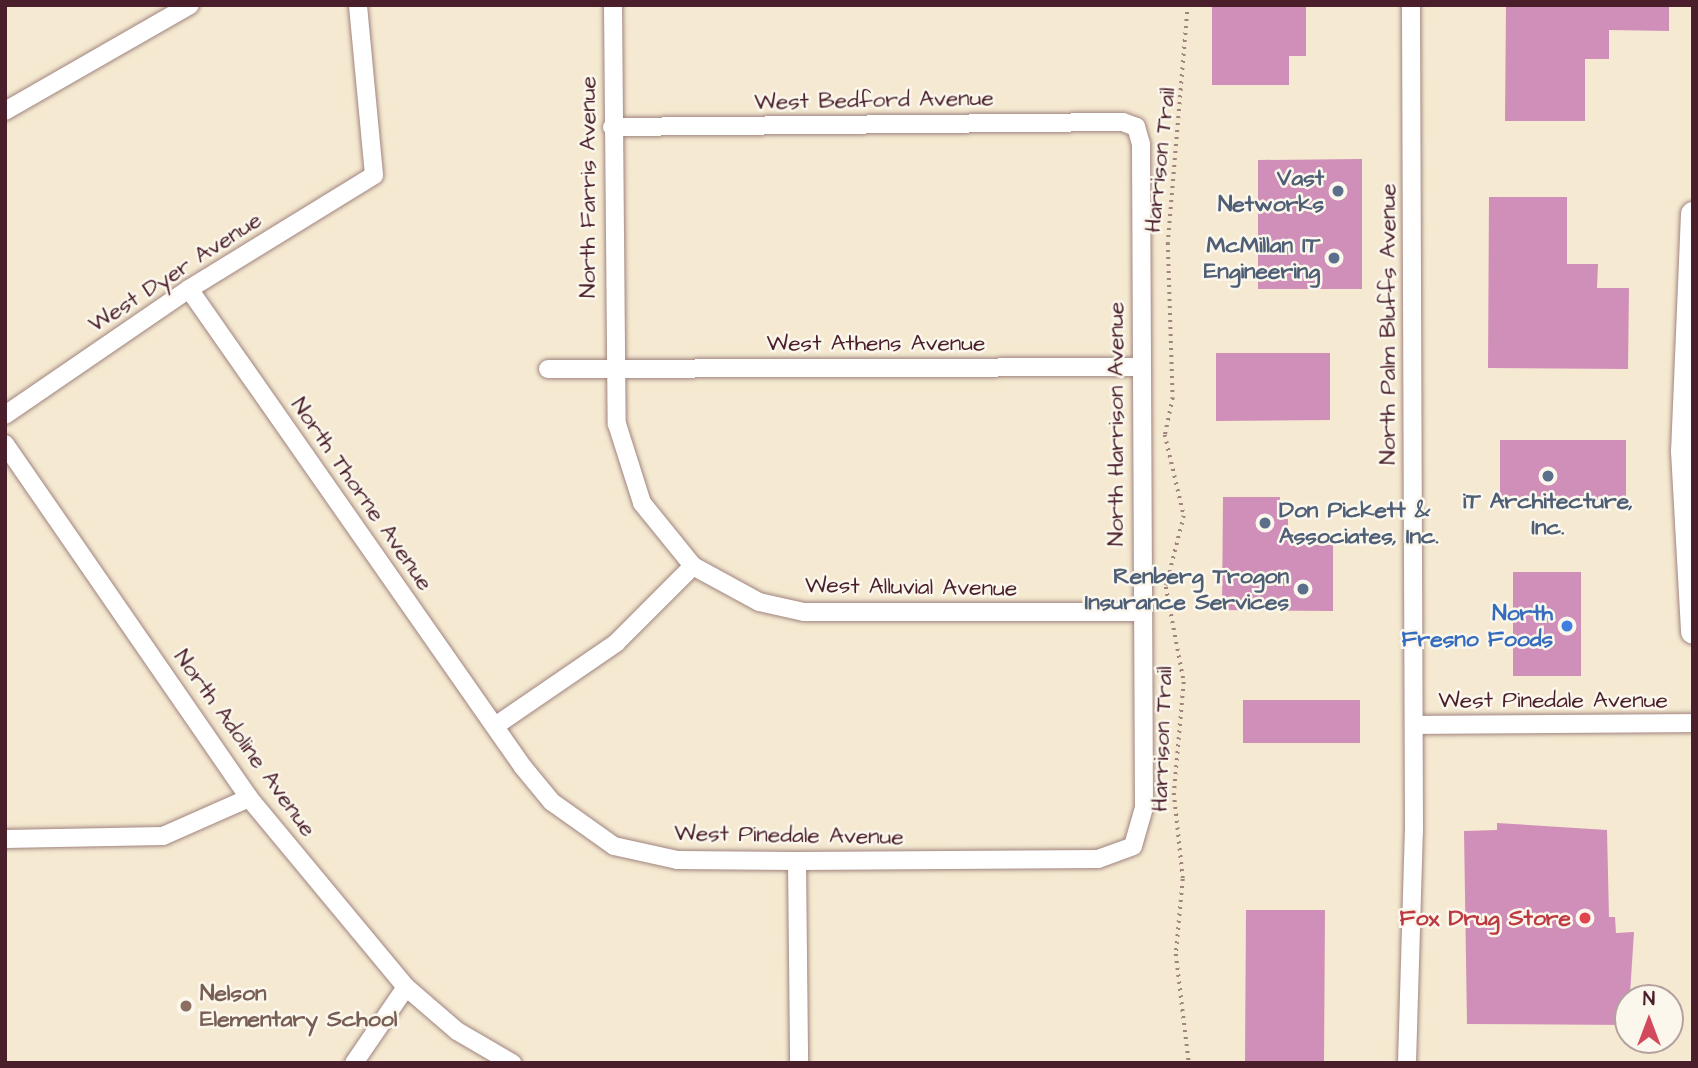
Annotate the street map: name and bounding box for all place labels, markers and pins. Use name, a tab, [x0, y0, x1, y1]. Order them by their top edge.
place label: Vast Networks	[1218, 164, 1324, 218]
marker: Vast Networks	[1330, 183, 1346, 199]
place label: McMillan IT Engineering	[1204, 231, 1320, 285]
marker: McMillan IT Engineering	[1326, 250, 1342, 266]
marker: iT Architecture, Inc.	[1540, 468, 1556, 484]
place label: iT Architecture, Inc.	[1463, 487, 1633, 541]
place label: Don Pickett & Associates, Inc.	[1279, 496, 1439, 550]
marker: Don Pickett & Associates, Inc.	[1257, 515, 1273, 531]
place label: Renberg Trogon Insurance Services	[1085, 562, 1289, 616]
marker: Renberg Trogon Insurance Services	[1295, 581, 1311, 597]
place label: North Fresno Foods	[1402, 599, 1553, 653]
marker: North Fresno Foods	[1559, 618, 1575, 634]
place label: Fox Drug Store	[1400, 904, 1571, 932]
marker: Fox Drug Store	[1577, 910, 1593, 926]
place label: Nelson Elementary School	[200, 979, 397, 1033]
marker: Nelson Elementary School	[178, 998, 194, 1014]

